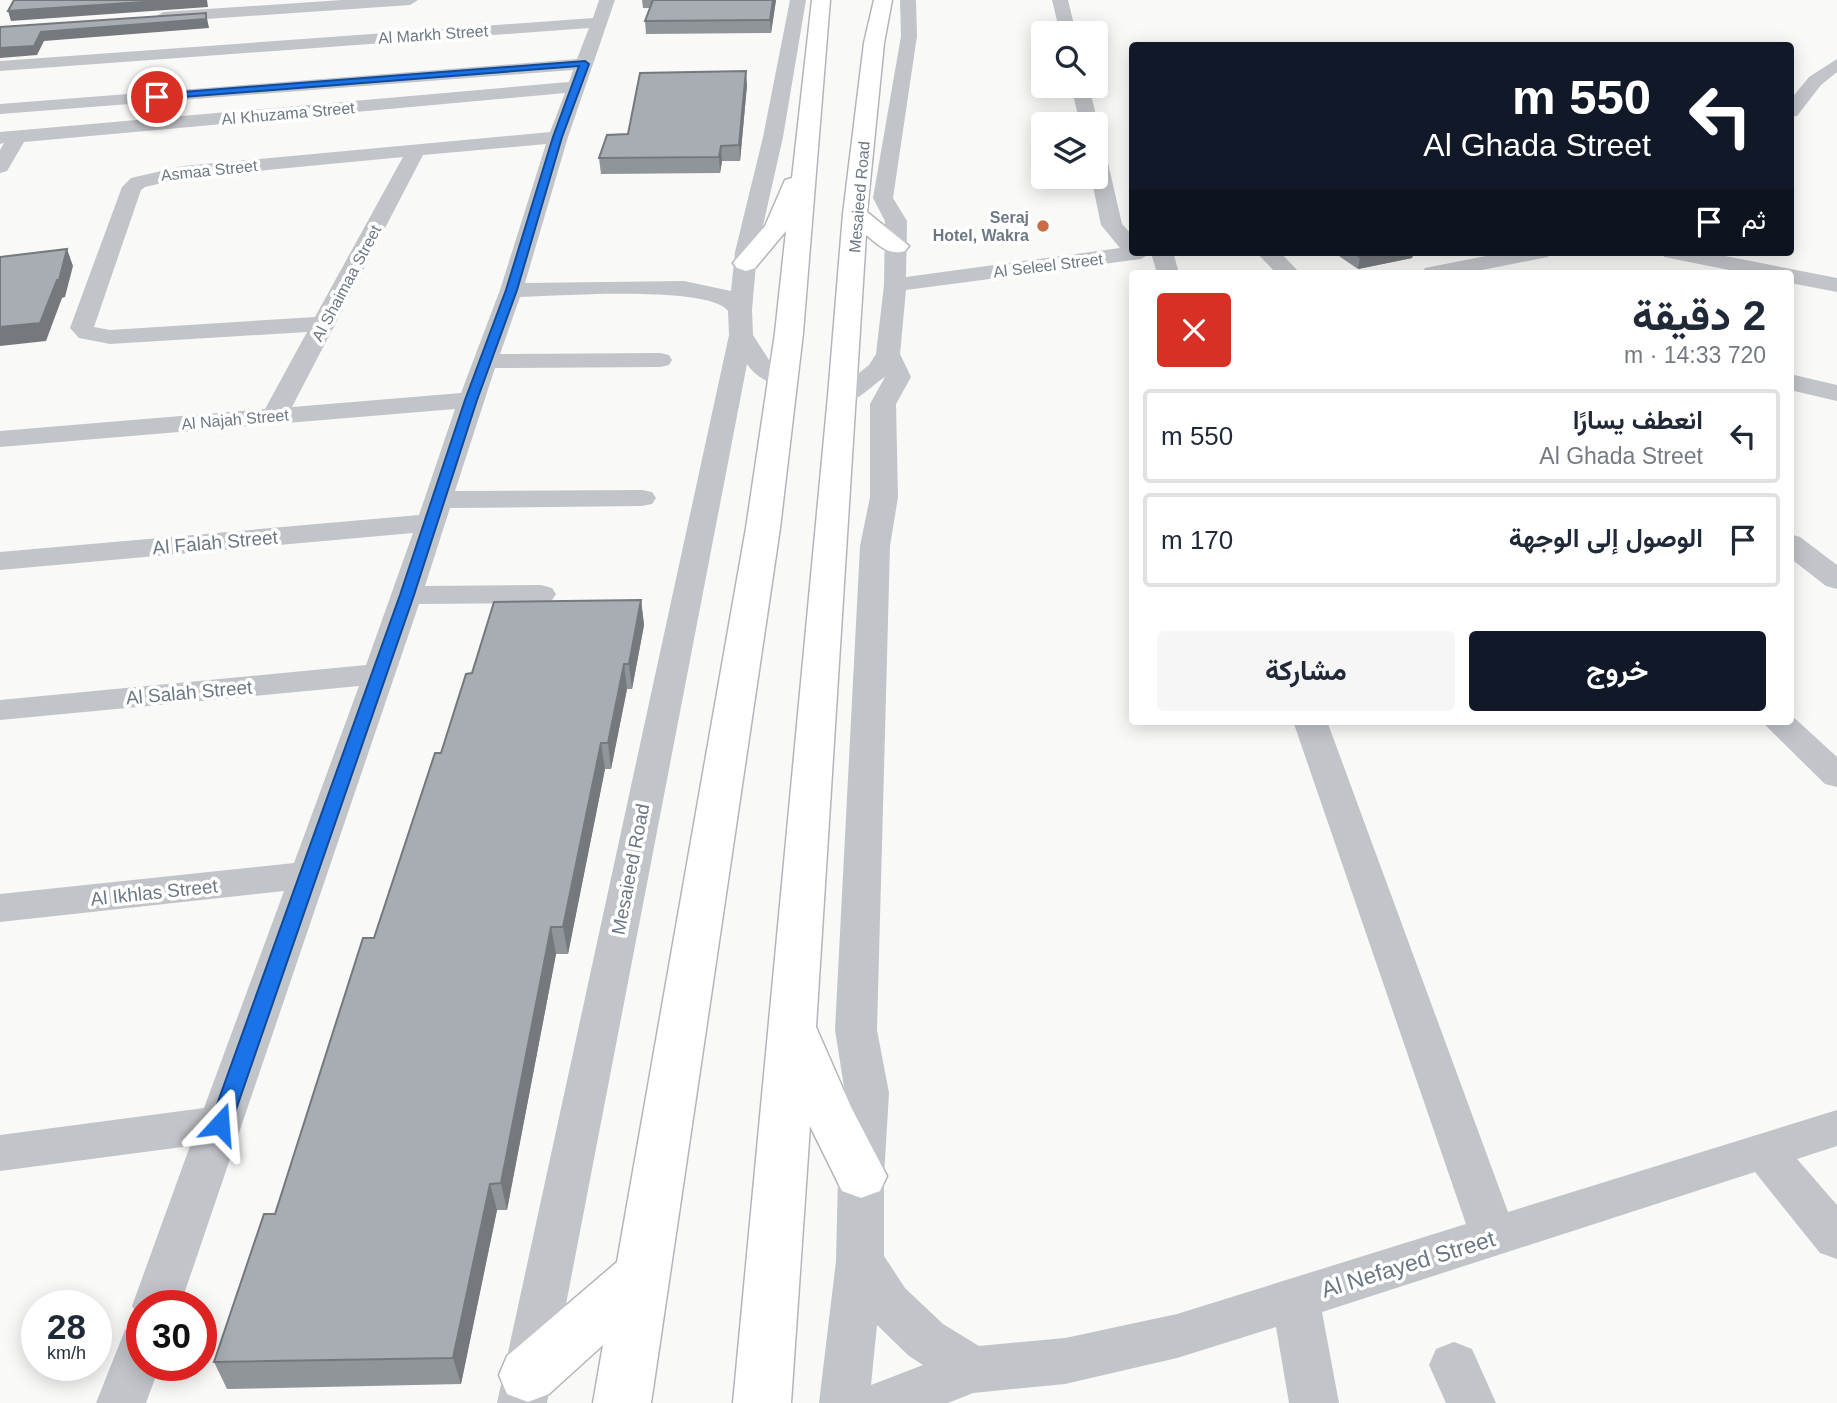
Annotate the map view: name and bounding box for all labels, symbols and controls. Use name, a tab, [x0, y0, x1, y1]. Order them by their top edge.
map controls	[1031, 21, 1108, 189]
button: search	[1031, 21, 1108, 98]
street label: Al Markh Street	[377, 22, 489, 47]
pin	[127, 67, 187, 127]
text: 550 m	[1512, 70, 1651, 124]
icon: left	[1675, 70, 1766, 161]
icon: arrive	[138, 78, 176, 116]
street label: Al Khuzama Street	[221, 99, 356, 128]
button: layers	[1031, 112, 1108, 189]
text: Al Ghada Street	[1423, 127, 1651, 163]
street label: Mesaieed Road	[846, 140, 873, 254]
street label: Asmaa Street	[160, 157, 259, 184]
icon: arrive	[1690, 203, 1728, 241]
text: ثم	[1742, 205, 1766, 235]
place label: Seraj Hotel, Wakra	[933, 209, 1029, 244]
marker: Seraj Hotel, Wakra	[1035, 218, 1051, 234]
street label: Al Shaimaa Street	[309, 222, 384, 344]
street label: Al Seleel Street	[992, 250, 1104, 281]
text: 2 دقيقة	[1632, 292, 1766, 339]
button: close	[1157, 293, 1231, 367]
text: 720 m · 14:33	[1624, 342, 1766, 368]
text: انعطف يسارًا	[1573, 405, 1703, 435]
street label: Al Najah Street	[181, 406, 290, 433]
icon: left	[1724, 417, 1762, 455]
text: 550 m	[1161, 421, 1233, 451]
text: Al Ghada Street	[1539, 443, 1703, 469]
icon: arrive	[1724, 521, 1762, 559]
text: الوصول إلى الوجهة	[1509, 523, 1703, 553]
text: 170 m	[1161, 525, 1233, 555]
street label: Al Falah Street	[152, 526, 279, 558]
button: مشاركة	[1157, 631, 1455, 711]
button: خروج	[1469, 631, 1766, 711]
street label: Al Salah Street	[125, 676, 254, 708]
street label: Mesaieed Road	[607, 802, 653, 936]
street label: Al Ikhlas Street	[89, 875, 219, 910]
position arrow	[183, 1087, 257, 1161]
street label: Al Nefayed Street	[1318, 1225, 1499, 1303]
speed limit sign: 30	[126, 1290, 217, 1381]
text: 28	[47, 1307, 86, 1346]
text: km/h	[47, 1343, 86, 1363]

